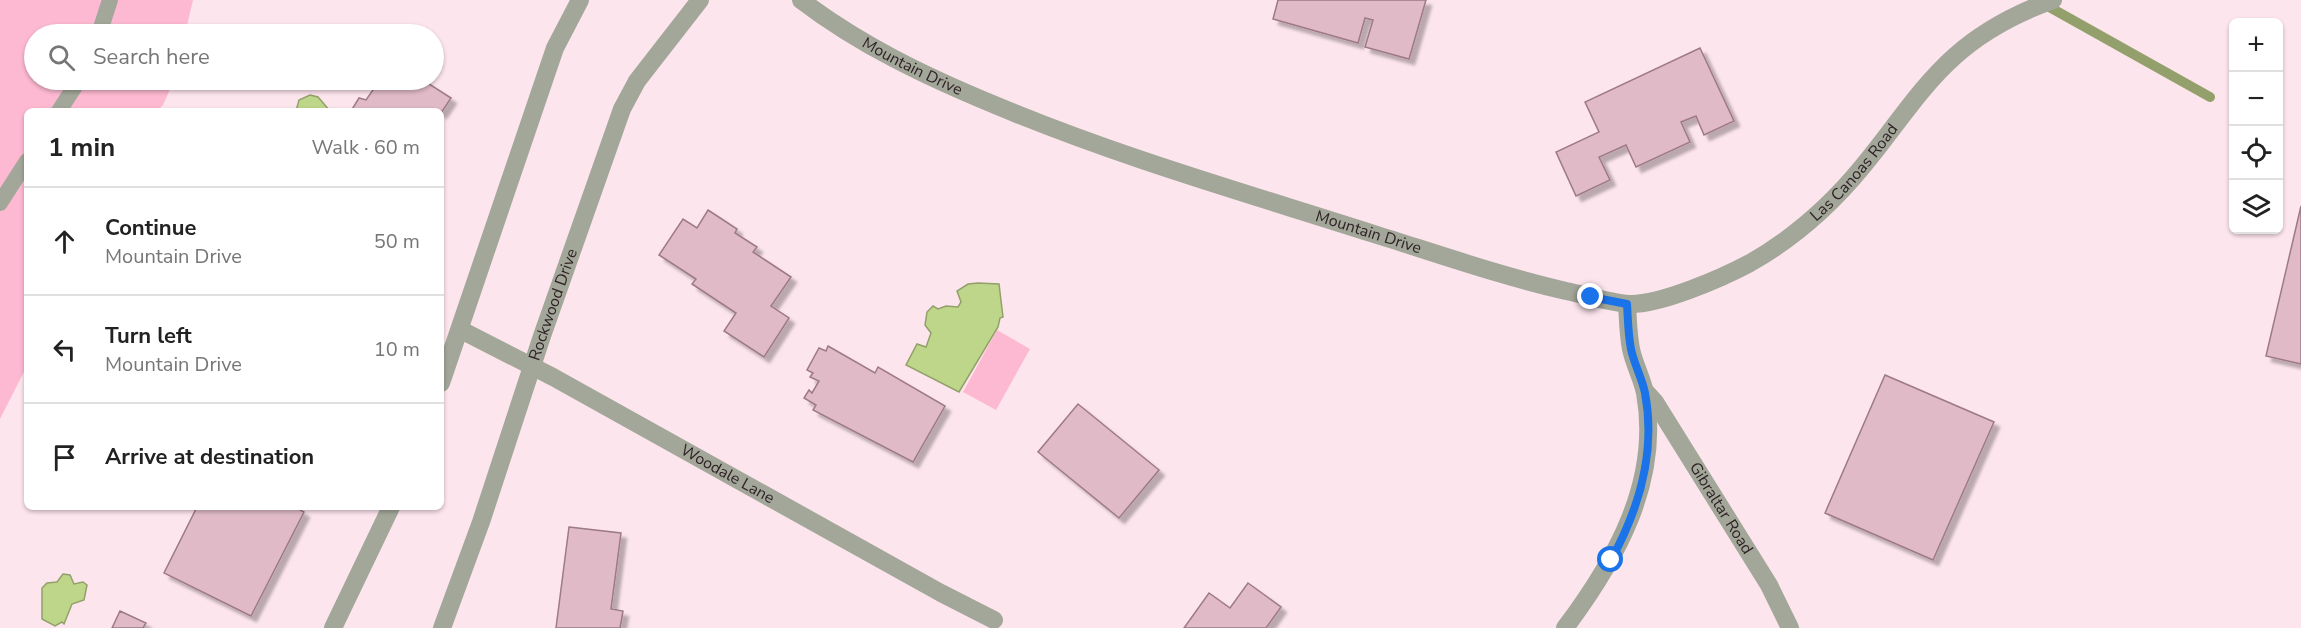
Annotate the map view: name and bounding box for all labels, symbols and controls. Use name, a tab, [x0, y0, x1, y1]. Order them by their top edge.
map controls	[2229, 18, 2283, 234]
button: +	[2229, 18, 2283, 72]
search box	[24, 24, 444, 90]
street label: Mountain Drive	[858, 32, 966, 101]
icon: search	[45, 41, 78, 74]
text: Search here	[93, 42, 210, 72]
button: −	[2229, 72, 2283, 126]
street label: Las Canoas Road	[1805, 119, 1903, 226]
button: locate	[2229, 126, 2283, 180]
text: 1 min	[48, 130, 115, 165]
text: Walk · 60 m	[312, 134, 420, 161]
button: layers	[2229, 180, 2283, 234]
street label: Mountain Drive	[1313, 205, 1424, 259]
text: Continue	[105, 213, 196, 243]
icon: ahead	[48, 225, 81, 258]
text: 50 m	[374, 228, 420, 255]
text: Mountain Drive	[105, 243, 242, 270]
street label: Rockwood Drive	[524, 246, 583, 363]
route end	[1577, 283, 1603, 309]
text: Turn left	[105, 321, 192, 351]
icon: left	[48, 333, 81, 366]
text: 10 m	[374, 336, 420, 363]
text: Mountain Drive	[105, 351, 242, 378]
street label: Woodale Lane	[677, 439, 778, 509]
icon: arrive	[48, 441, 81, 474]
text: Arrive at destination	[105, 442, 314, 472]
street label: Gibraltar Road	[1684, 458, 1758, 558]
route start	[1597, 546, 1623, 572]

